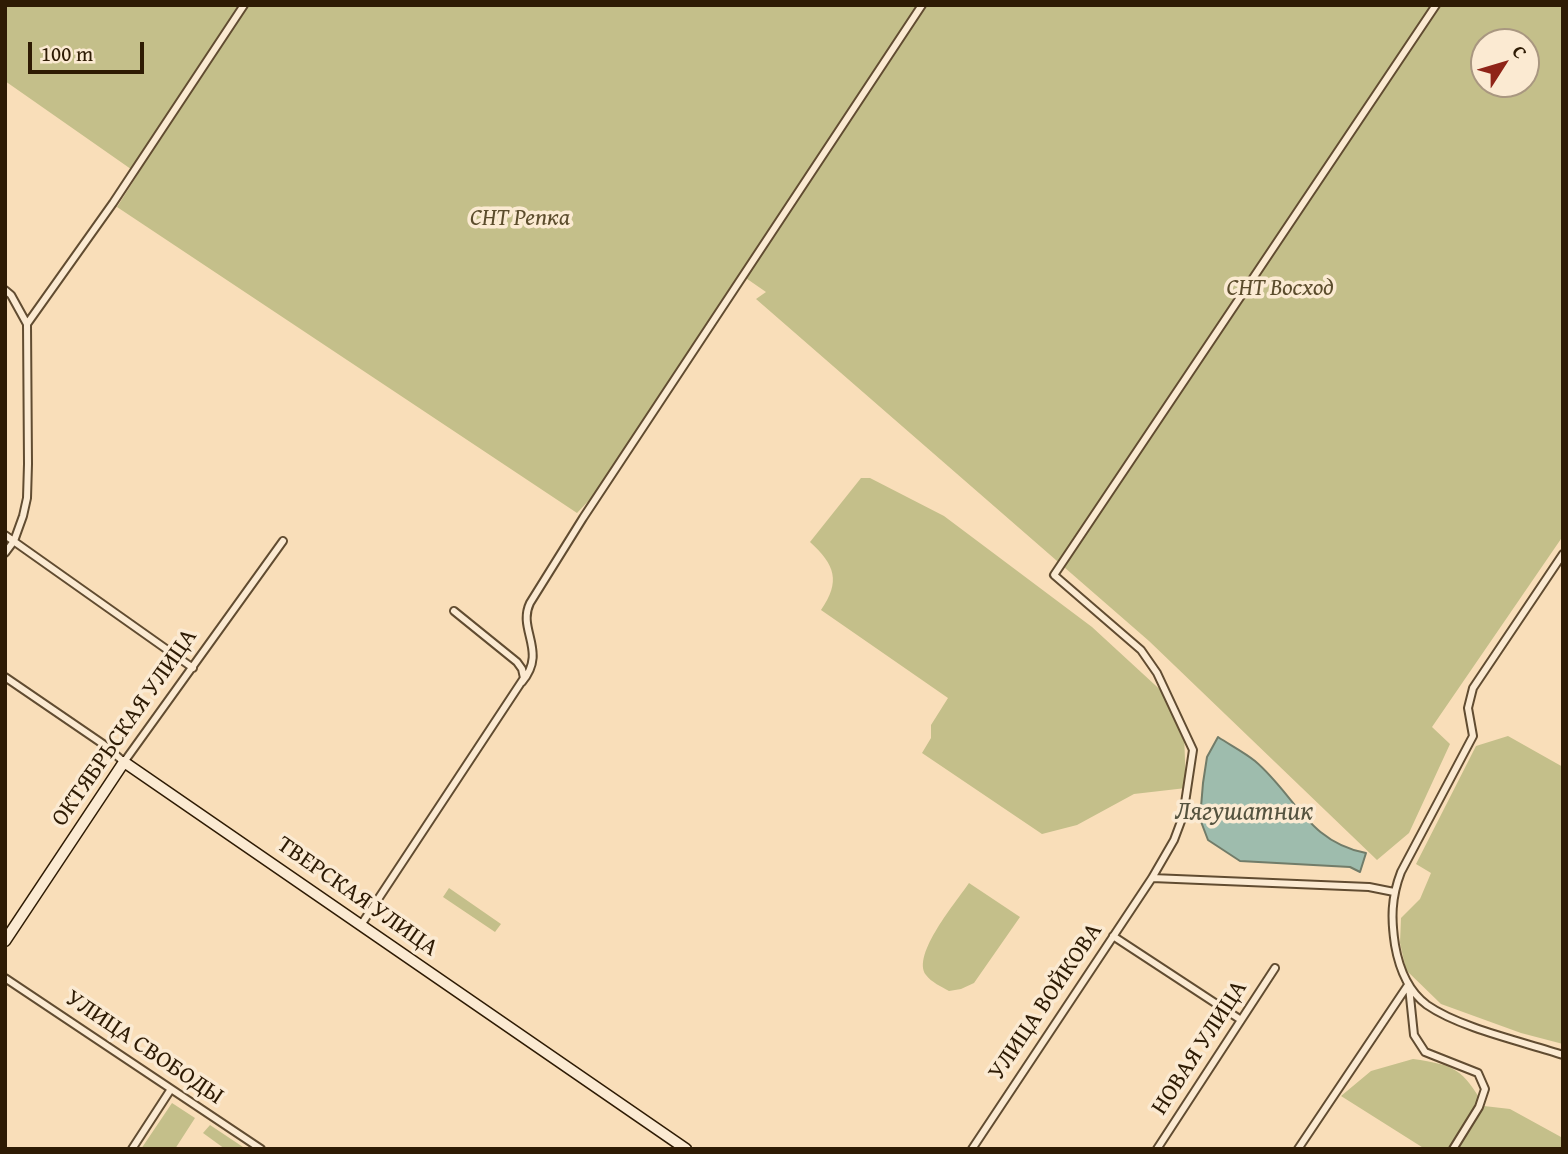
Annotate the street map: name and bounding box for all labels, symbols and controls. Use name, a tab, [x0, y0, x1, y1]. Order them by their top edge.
scale bar	[32, 28, 147, 72]
north arrow	[1470, 28, 1540, 98]
text: 100 m	[41, 38, 93, 69]
text: С	[1506, 39, 1535, 64]
park label: СНТ Репка	[470, 205, 570, 233]
park label: СНТ Восход	[1226, 275, 1334, 303]
street label: ОКТЯБРЬСКАЯ УЛИЦА	[46, 624, 204, 832]
water label: Лягушатник	[1175, 796, 1313, 828]
street label: ТВЕРСКАЯ УЛИЦА	[271, 831, 443, 963]
street label: УЛИЦА ВОЙКОВА	[983, 918, 1109, 1086]
street label: НОВАЯ УЛИЦА	[1146, 976, 1254, 1120]
street label: УЛИЦА СВОБОДЫ	[59, 984, 229, 1112]

